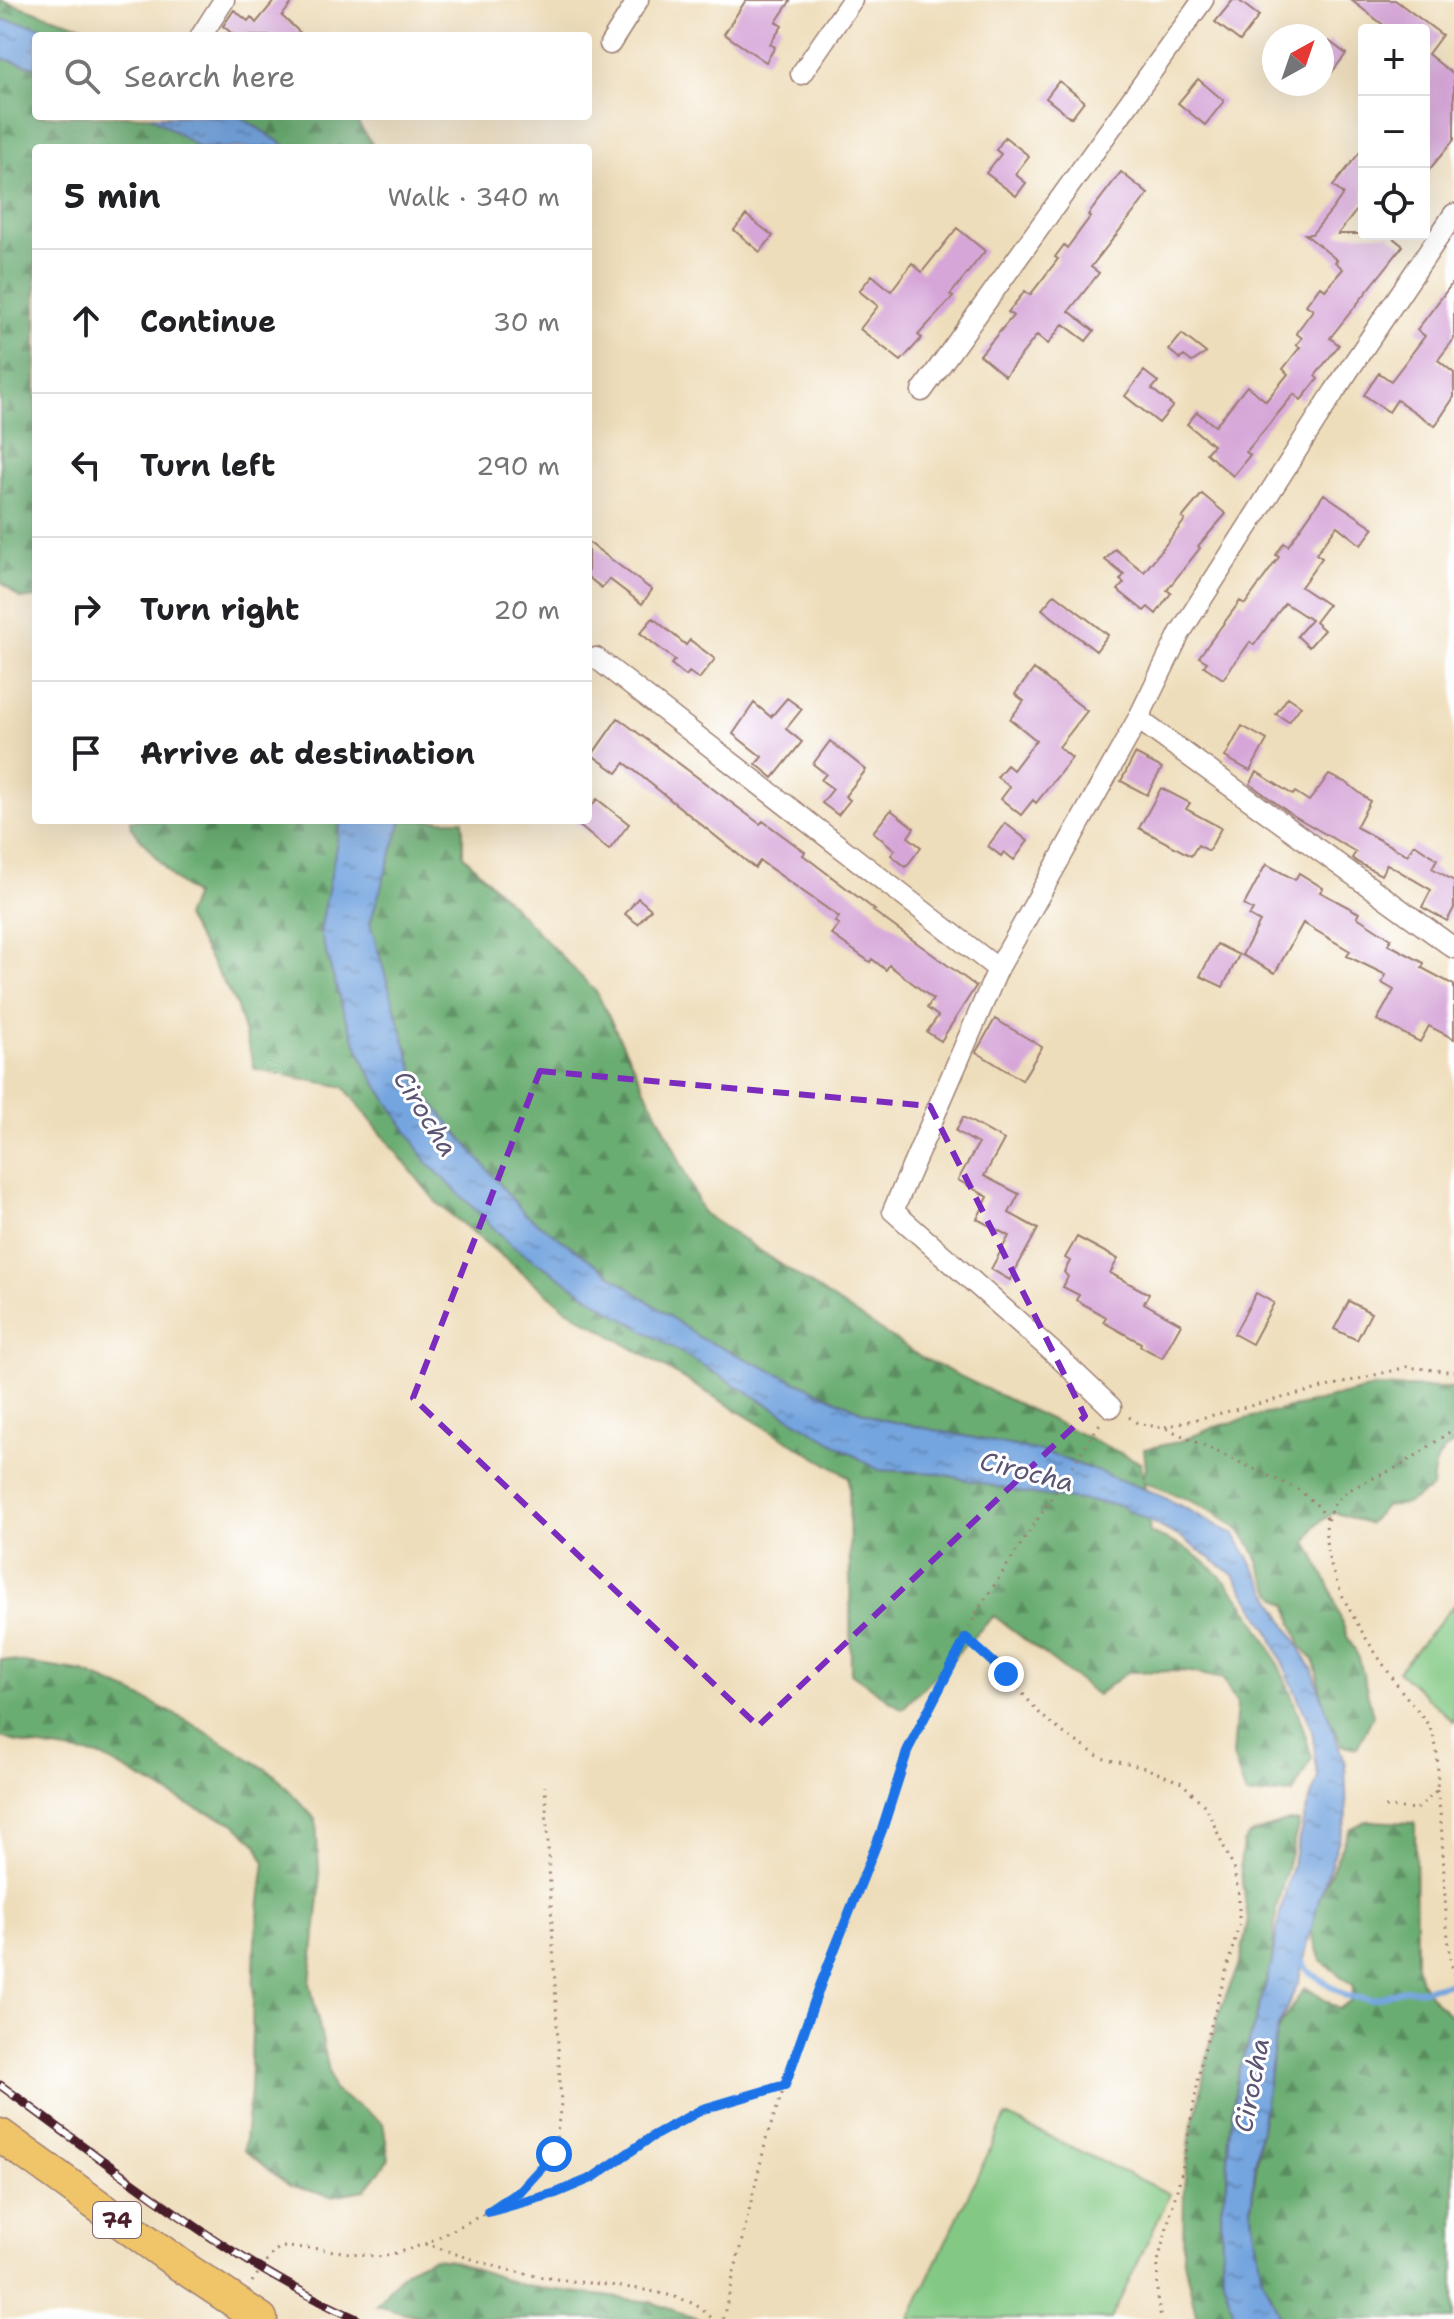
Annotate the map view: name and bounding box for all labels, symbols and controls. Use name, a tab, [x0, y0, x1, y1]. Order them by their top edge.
north arrow	[1262, 24, 1334, 96]
map controls	[1358, 24, 1430, 240]
button: +	[1358, 24, 1430, 96]
search box	[32, 32, 592, 120]
icon: search	[60, 54, 104, 98]
text: Search here	[124, 56, 295, 97]
button: −	[1358, 96, 1430, 168]
button: locate	[1358, 168, 1430, 240]
text: 5 min	[64, 173, 161, 219]
text: Walk · 340 m	[387, 179, 560, 214]
icon: ahead	[64, 299, 108, 343]
text: Continue	[140, 301, 276, 342]
text: 30 m	[493, 304, 560, 339]
icon: left	[64, 443, 108, 487]
text: Turn left	[140, 445, 275, 486]
text: 290 m	[476, 448, 560, 483]
icon: right	[64, 587, 108, 631]
text: Turn right	[140, 589, 299, 630]
text: 20 m	[493, 592, 560, 627]
icon: arrive	[64, 731, 108, 775]
text: Arrive at destination	[140, 733, 475, 774]
water label: Cirocha	[386, 1063, 466, 1163]
water label: Cirocha	[976, 1442, 1078, 1500]
route end	[988, 1656, 1024, 1692]
water label: Cirocha	[1225, 2035, 1277, 2135]
route start	[536, 2136, 572, 2172]
road number: 74	[93, 2202, 141, 2238]

